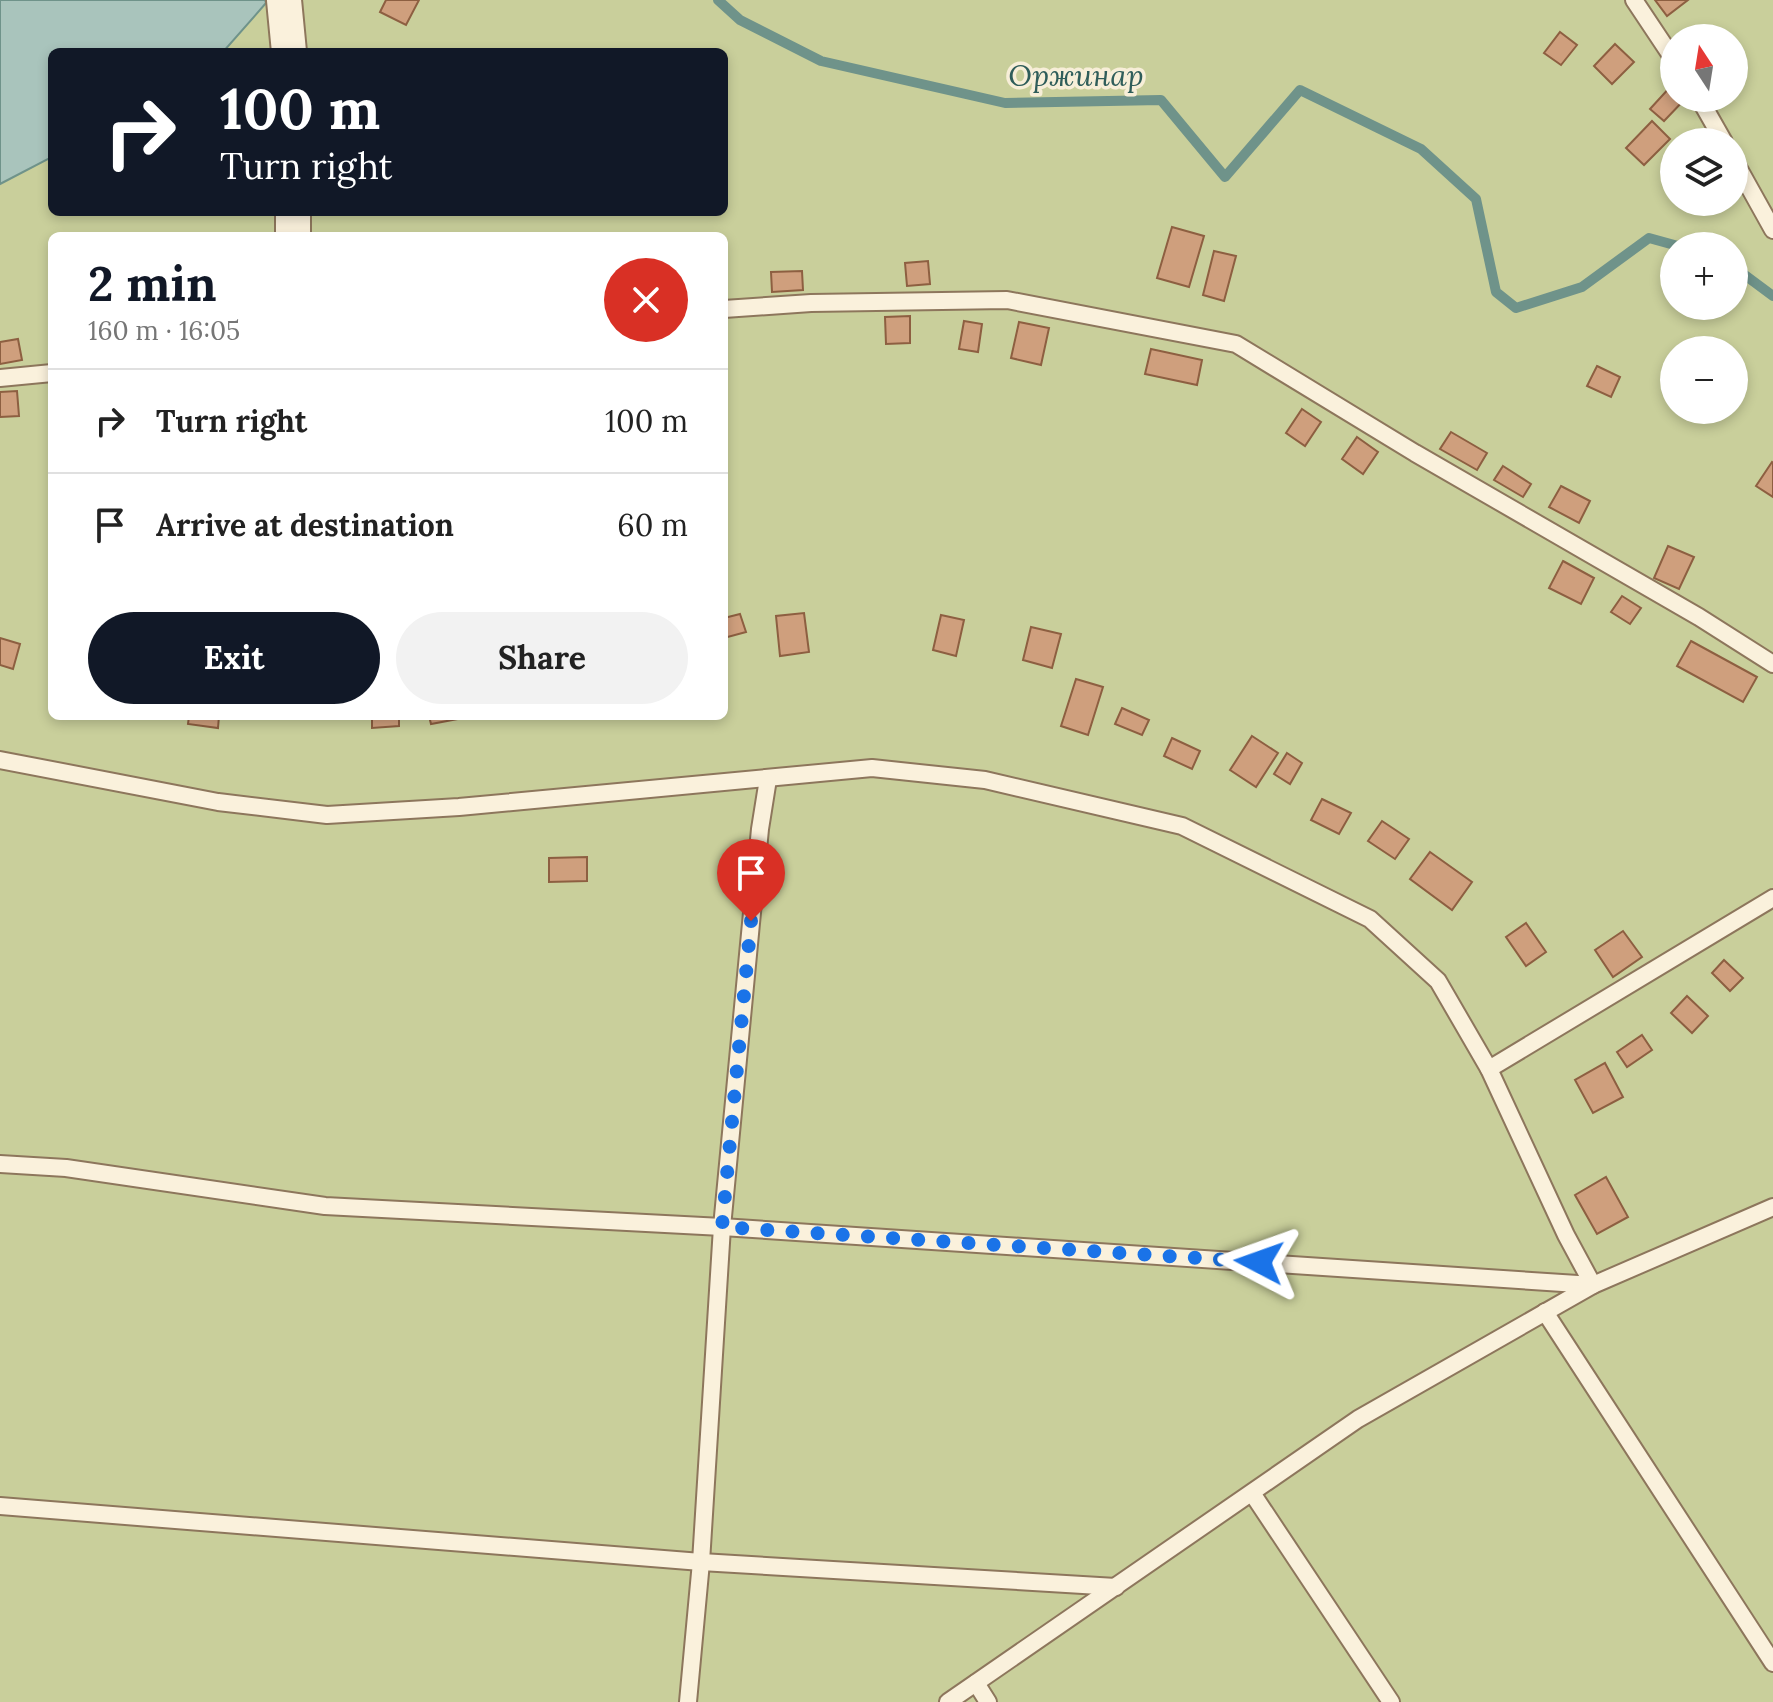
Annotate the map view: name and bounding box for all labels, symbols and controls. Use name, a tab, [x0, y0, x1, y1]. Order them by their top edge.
north arrow	[1660, 24, 1748, 112]
map controls	[1660, 24, 1748, 424]
water label: Оржинар	[1008, 56, 1144, 94]
text: 100 m	[220, 73, 380, 144]
icon: right	[88, 80, 192, 184]
button: layers	[1660, 128, 1748, 216]
text: Turn right	[220, 143, 393, 189]
button: +	[1660, 232, 1748, 320]
text: 2 min	[88, 253, 217, 314]
button: close	[604, 258, 688, 342]
text: 160 m · 16:05	[88, 314, 240, 347]
button: −	[1660, 336, 1748, 424]
icon: right	[88, 399, 132, 443]
text: Turn right	[156, 402, 307, 440]
text: 100 m	[605, 402, 688, 440]
icon: arrive	[88, 503, 132, 547]
text: Arrive at destination	[156, 506, 454, 544]
text: 60 m	[617, 506, 688, 544]
button: Exit	[88, 612, 380, 704]
button: Share	[396, 612, 688, 704]
pin	[717, 839, 785, 921]
icon: arrive	[729, 851, 773, 895]
position arrow	[1217, 1220, 1301, 1304]

